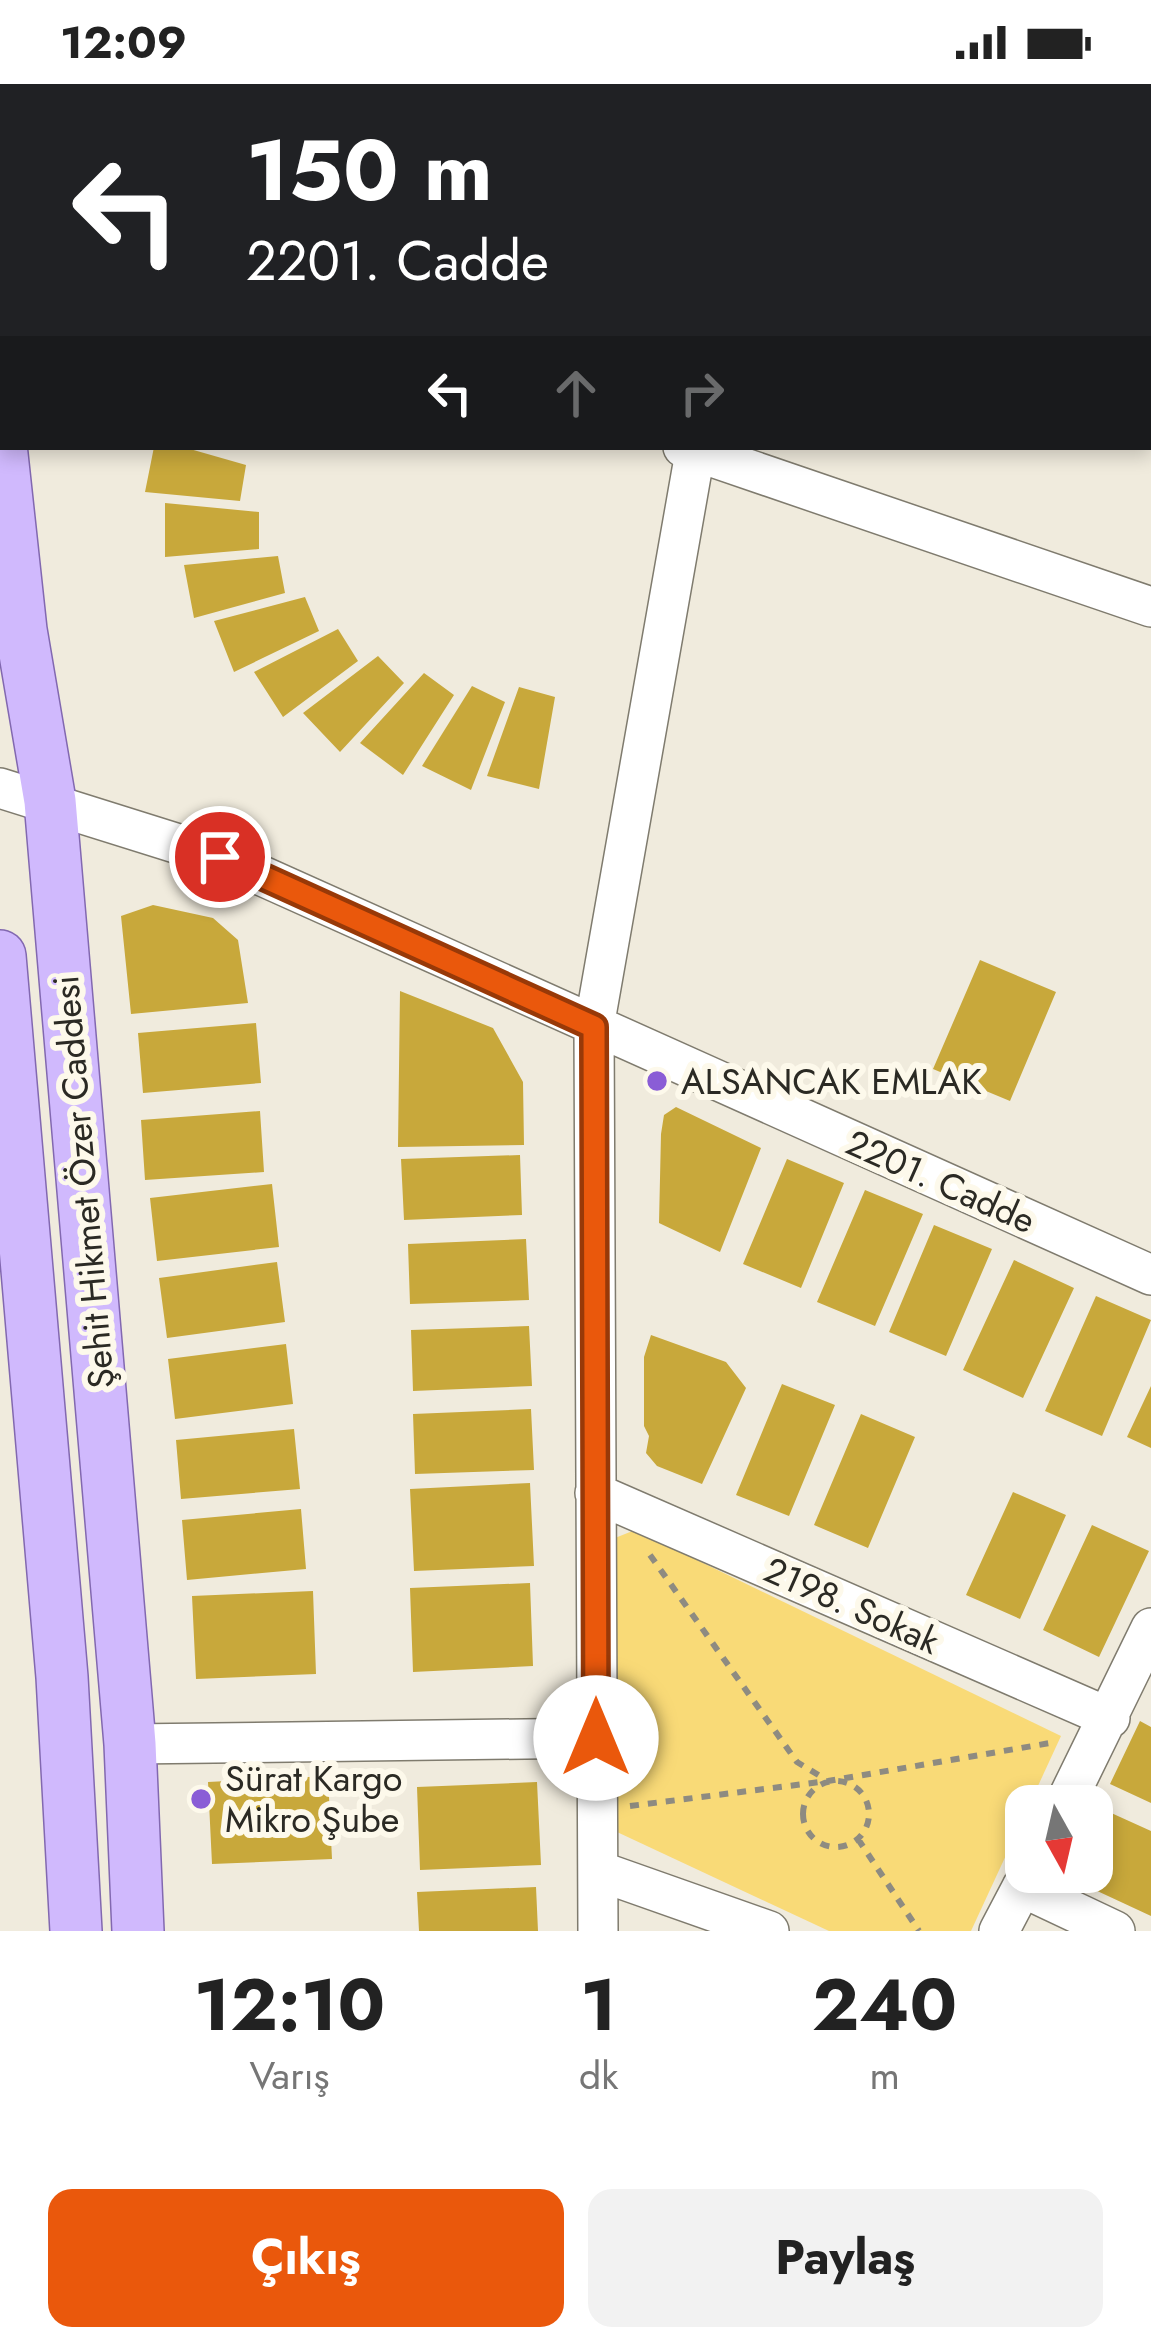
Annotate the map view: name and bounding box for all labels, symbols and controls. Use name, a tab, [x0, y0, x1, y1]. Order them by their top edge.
text: 12:09	[60, 10, 187, 75]
text: 150 m	[246, 110, 493, 232]
icon: left	[48, 132, 204, 288]
text: 2201. Cadde	[246, 222, 549, 300]
icon: left	[417, 360, 483, 426]
icon: ahead	[543, 360, 609, 426]
icon: right	[669, 360, 735, 426]
pin	[169, 806, 271, 908]
icon: arrive	[187, 824, 253, 890]
street label: Şehit Hikmet Özer Caddesi	[39, 973, 127, 1391]
place label: ALSANCAK EMLAK	[681, 1055, 982, 1107]
marker: ALSANCAK EMLAK	[644, 1068, 670, 1094]
street label: 2201. Cadde	[838, 1116, 1044, 1246]
street label: 2198. Sokak	[756, 1543, 948, 1667]
position arrow	[533, 1675, 659, 1801]
place label: Sürat Kargo Mikro Şube	[225, 1752, 402, 1845]
north arrow	[1005, 1785, 1113, 1893]
map controls	[1005, 1785, 1113, 1893]
marker: Sürat Kargo Mikro Şube	[188, 1786, 214, 1812]
text: 12:10	[194, 1953, 385, 2057]
text: 1	[580, 1953, 617, 2057]
text: 240	[812, 1953, 957, 2057]
text: Varış	[250, 2047, 329, 2104]
text: dk	[579, 2047, 618, 2104]
text: m	[869, 2047, 900, 2104]
button: Çıkış	[48, 2189, 564, 2327]
button: Paylaş	[588, 2189, 1103, 2327]

